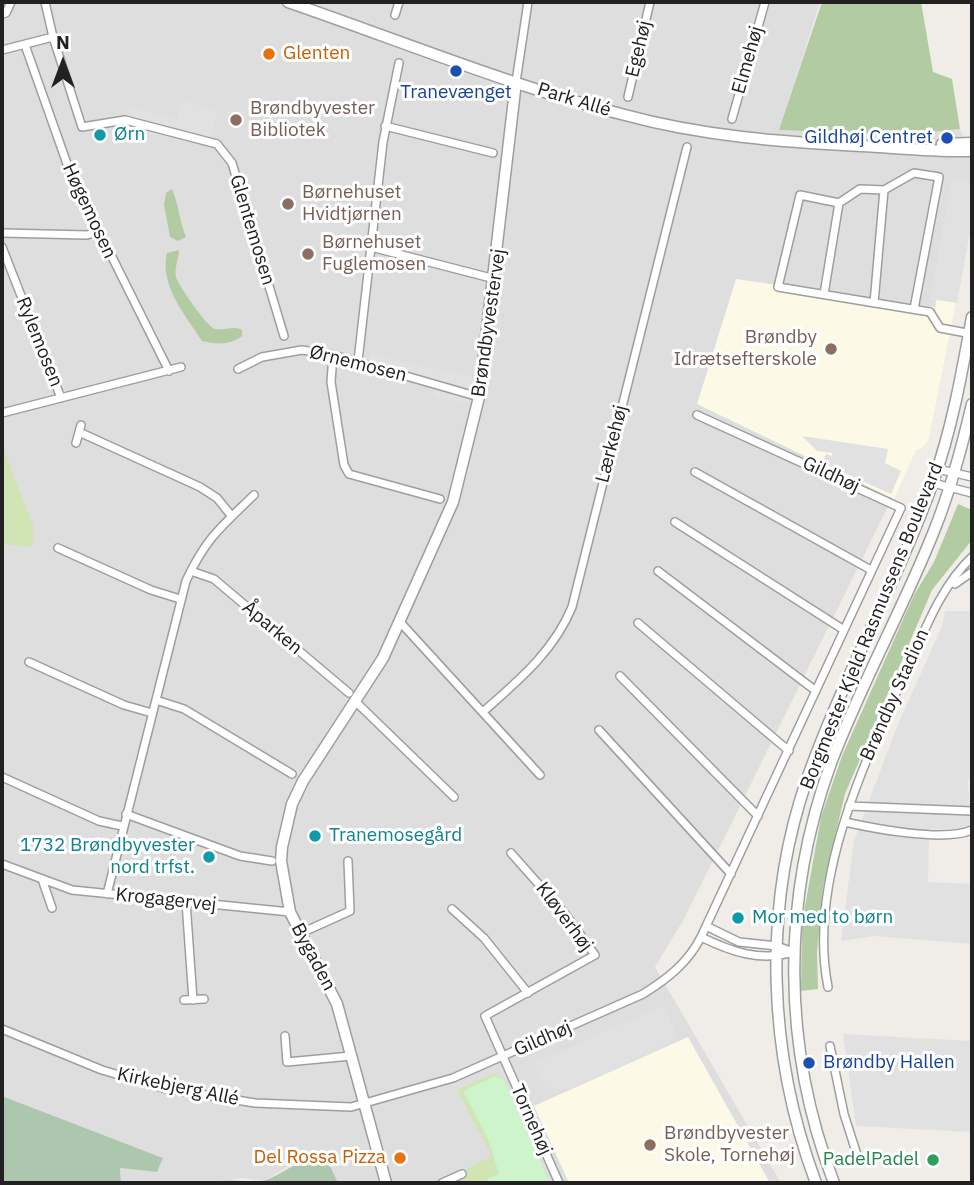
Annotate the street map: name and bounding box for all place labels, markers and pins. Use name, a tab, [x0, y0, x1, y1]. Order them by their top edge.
place label: Glenten	[283, 43, 350, 65]
marker: Glenten	[261, 46, 277, 62]
marker: Tranevænget	[448, 63, 464, 79]
place label: Tranevænget	[400, 82, 512, 104]
place label: Brøndbyvester Bibliotek	[250, 98, 375, 142]
marker: Brøndbyvester Bibliotek	[228, 112, 244, 128]
place label: Ørn	[114, 124, 145, 146]
marker: Ørn	[92, 127, 108, 143]
place label: Gildhøj Centret	[804, 127, 933, 149]
marker: Gildhøj Centret	[939, 130, 955, 146]
place label: Børnehuset Hvidtjørnen	[302, 182, 402, 226]
marker: Børnehuset Hvidtjørnen	[280, 196, 296, 212]
place label: Børnehuset Fuglemosen	[322, 232, 426, 276]
marker: Børnehuset Fuglemosen	[300, 246, 316, 262]
place label: Brøndby Idrætsefterskole	[673, 327, 817, 371]
marker: Brøndby Idrætsefterskole	[823, 341, 839, 357]
place label: Tranemosegård	[329, 825, 462, 847]
marker: Tranemosegård	[307, 828, 323, 844]
place label: 1732 Brøndbyvester nord trfst.	[20, 835, 195, 879]
marker: 1732 Brøndbyvester nord trfst.	[201, 849, 217, 865]
place label: Mor med to børn	[752, 907, 893, 929]
marker: Mor med to børn	[730, 910, 746, 926]
place label: Brøndby Hallen	[823, 1052, 955, 1074]
marker: Brøndby Hallen	[801, 1055, 817, 1071]
place label: Brøndbyvester Skole, Tornehøj	[664, 1123, 795, 1167]
marker: Brøndbyvester Skole, Tornehøj	[642, 1137, 658, 1153]
place label: Del Rossa Pizza	[254, 1147, 386, 1169]
place label: PadelPadel	[823, 1149, 919, 1171]
marker: Del Rossa Pizza	[392, 1150, 408, 1166]
marker: PadelPadel	[925, 1152, 941, 1168]

